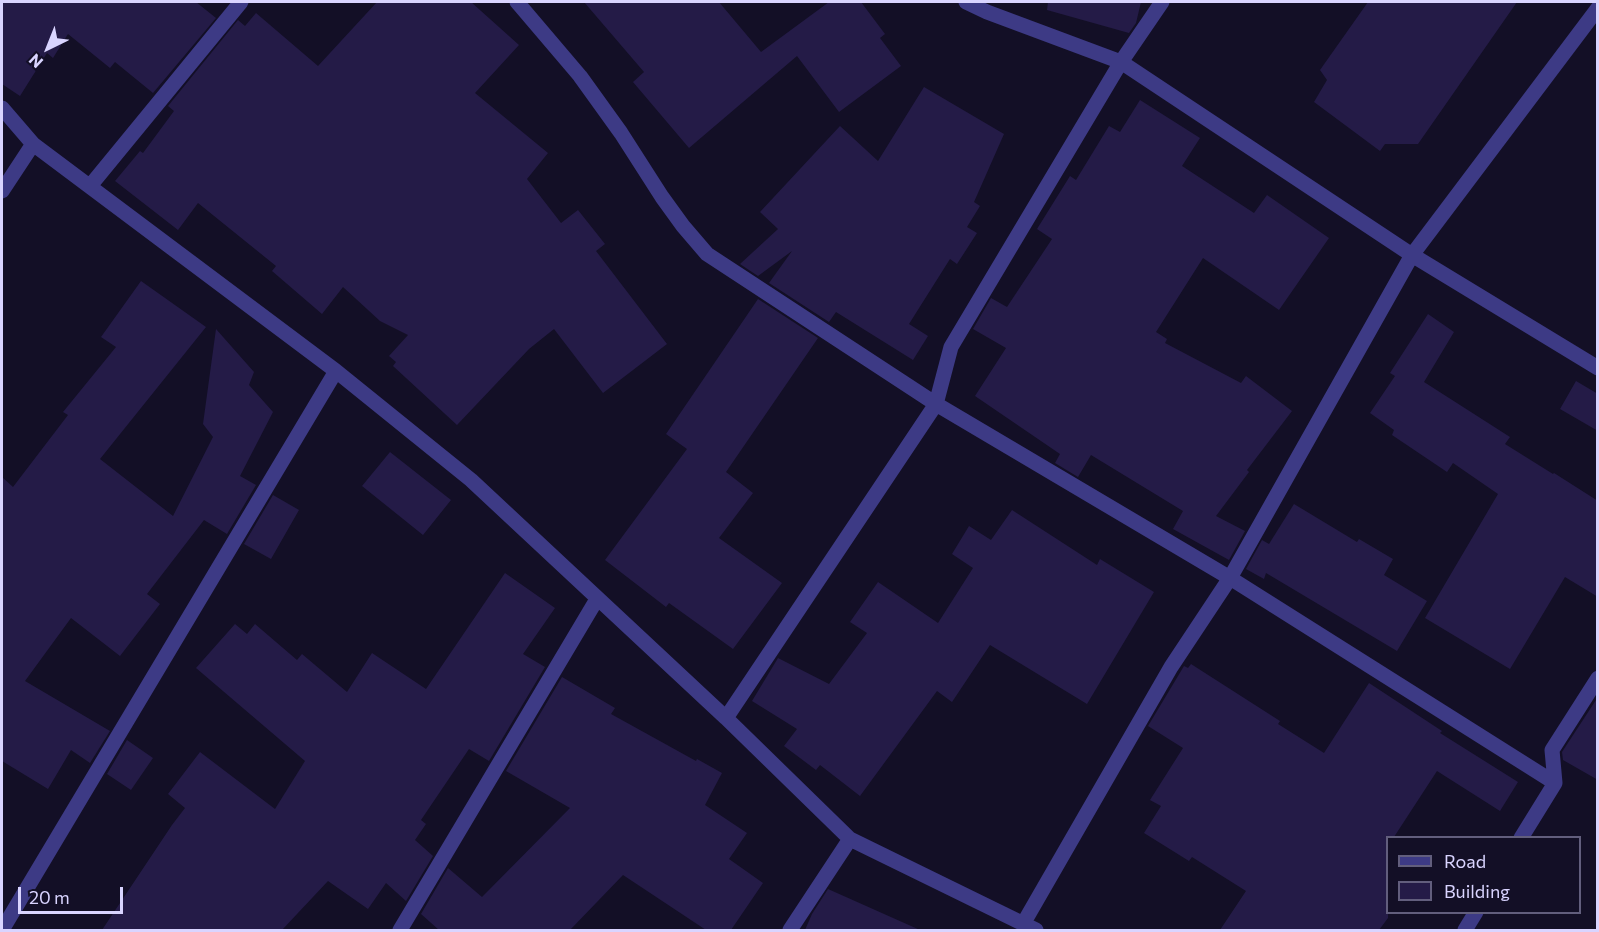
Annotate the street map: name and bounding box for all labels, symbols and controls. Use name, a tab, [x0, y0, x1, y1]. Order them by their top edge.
north arrow	[18, 18, 78, 78]
text: N	[25, 50, 46, 73]
legend	[1386, 836, 1581, 914]
text: Road	[1444, 850, 1486, 872]
scale bar	[21, 875, 126, 913]
text: Building	[1444, 880, 1510, 902]
text: 20 m	[29, 886, 70, 908]

